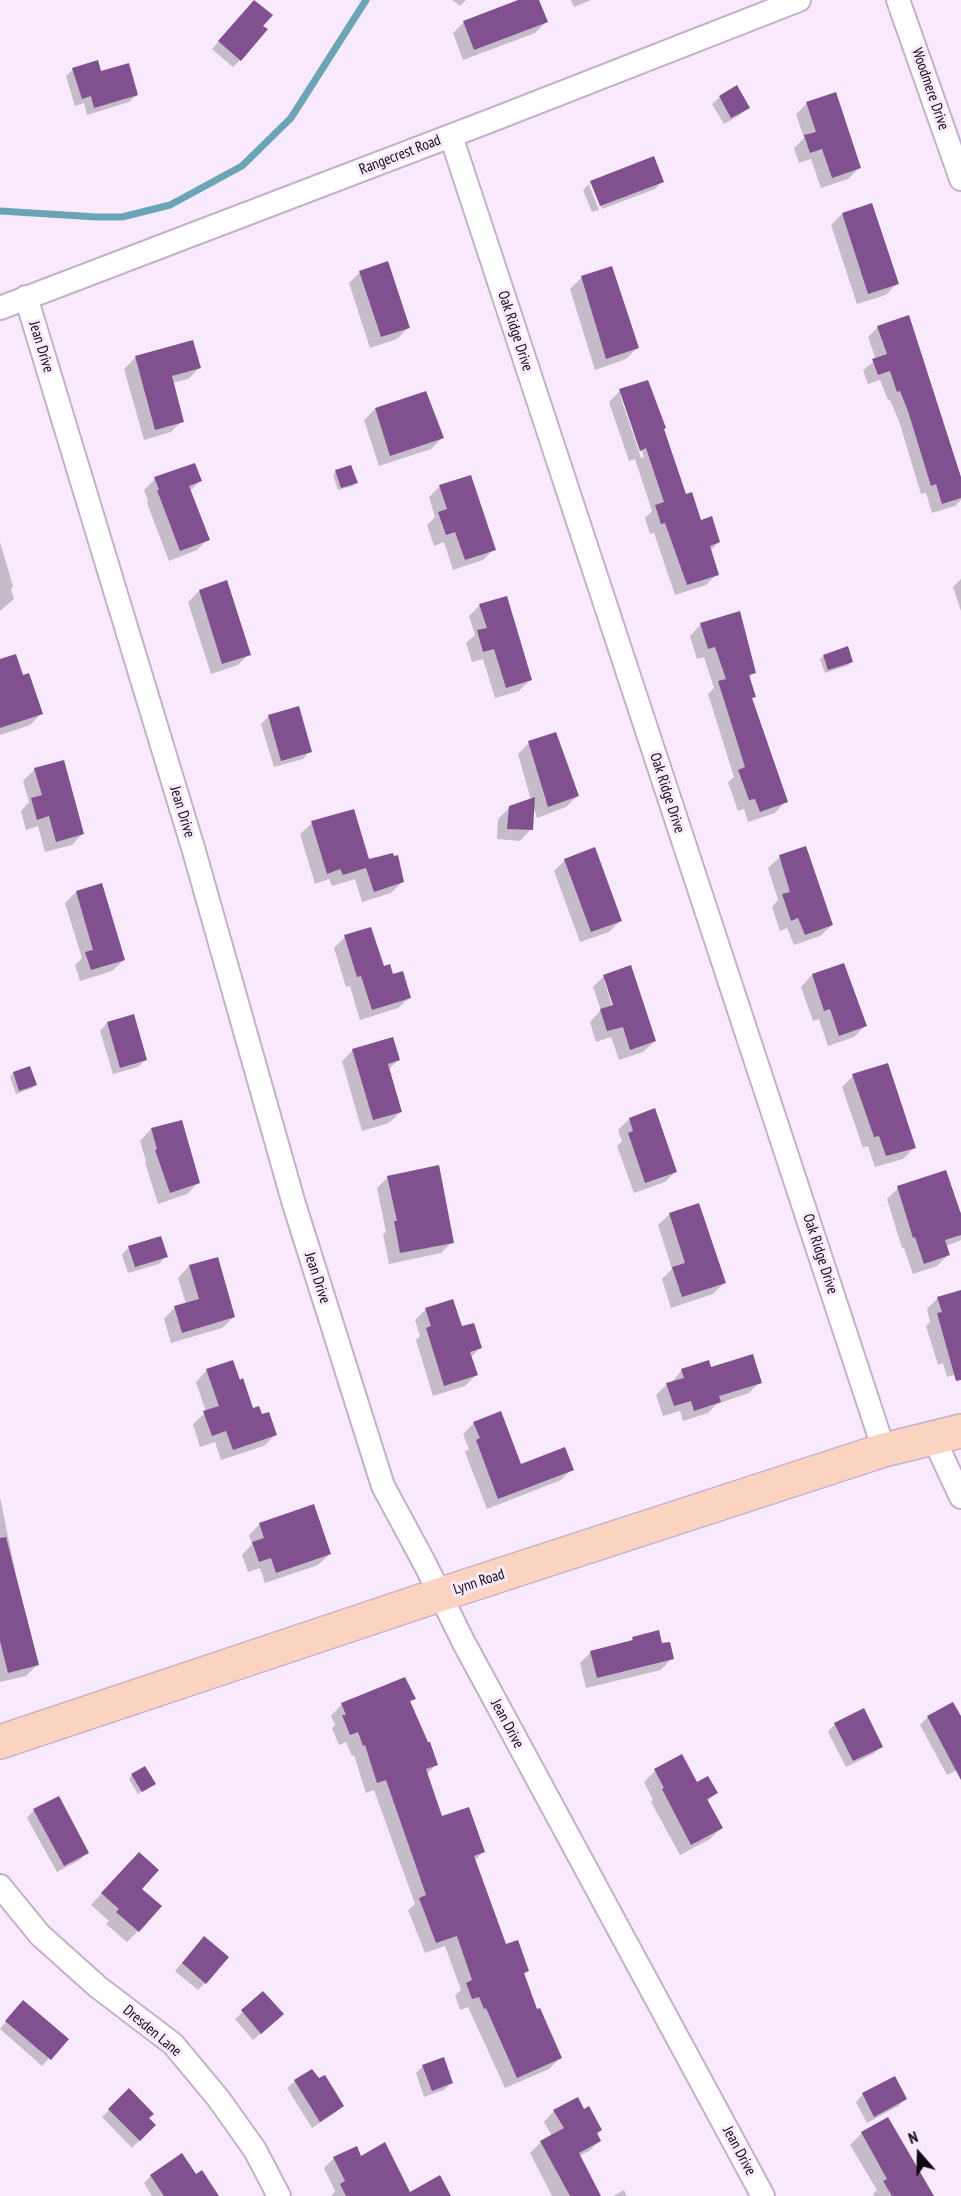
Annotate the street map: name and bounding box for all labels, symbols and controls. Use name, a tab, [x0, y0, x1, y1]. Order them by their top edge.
street label: Woodmere Drive	[908, 46, 952, 132]
street label: Rangecrest Road	[357, 131, 443, 179]
street label: Oak Ridge Drive	[494, 289, 536, 373]
street label: Jean Drive	[25, 319, 57, 375]
street label: Oak Ridge Drive	[646, 751, 688, 835]
street label: Jean Drive	[166, 784, 198, 840]
street label: Oak Ridge Drive	[799, 1212, 841, 1296]
street label: Jean Drive	[300, 1250, 334, 1306]
street label: Lynn Road	[451, 1565, 507, 1599]
street label: Jean Drive	[487, 1696, 527, 1752]
street label: Dresden Lane	[119, 2001, 185, 2061]
street label: Jean Drive	[719, 2123, 759, 2179]
north arrow	[889, 2124, 949, 2184]
text: N	[905, 2126, 920, 2148]

